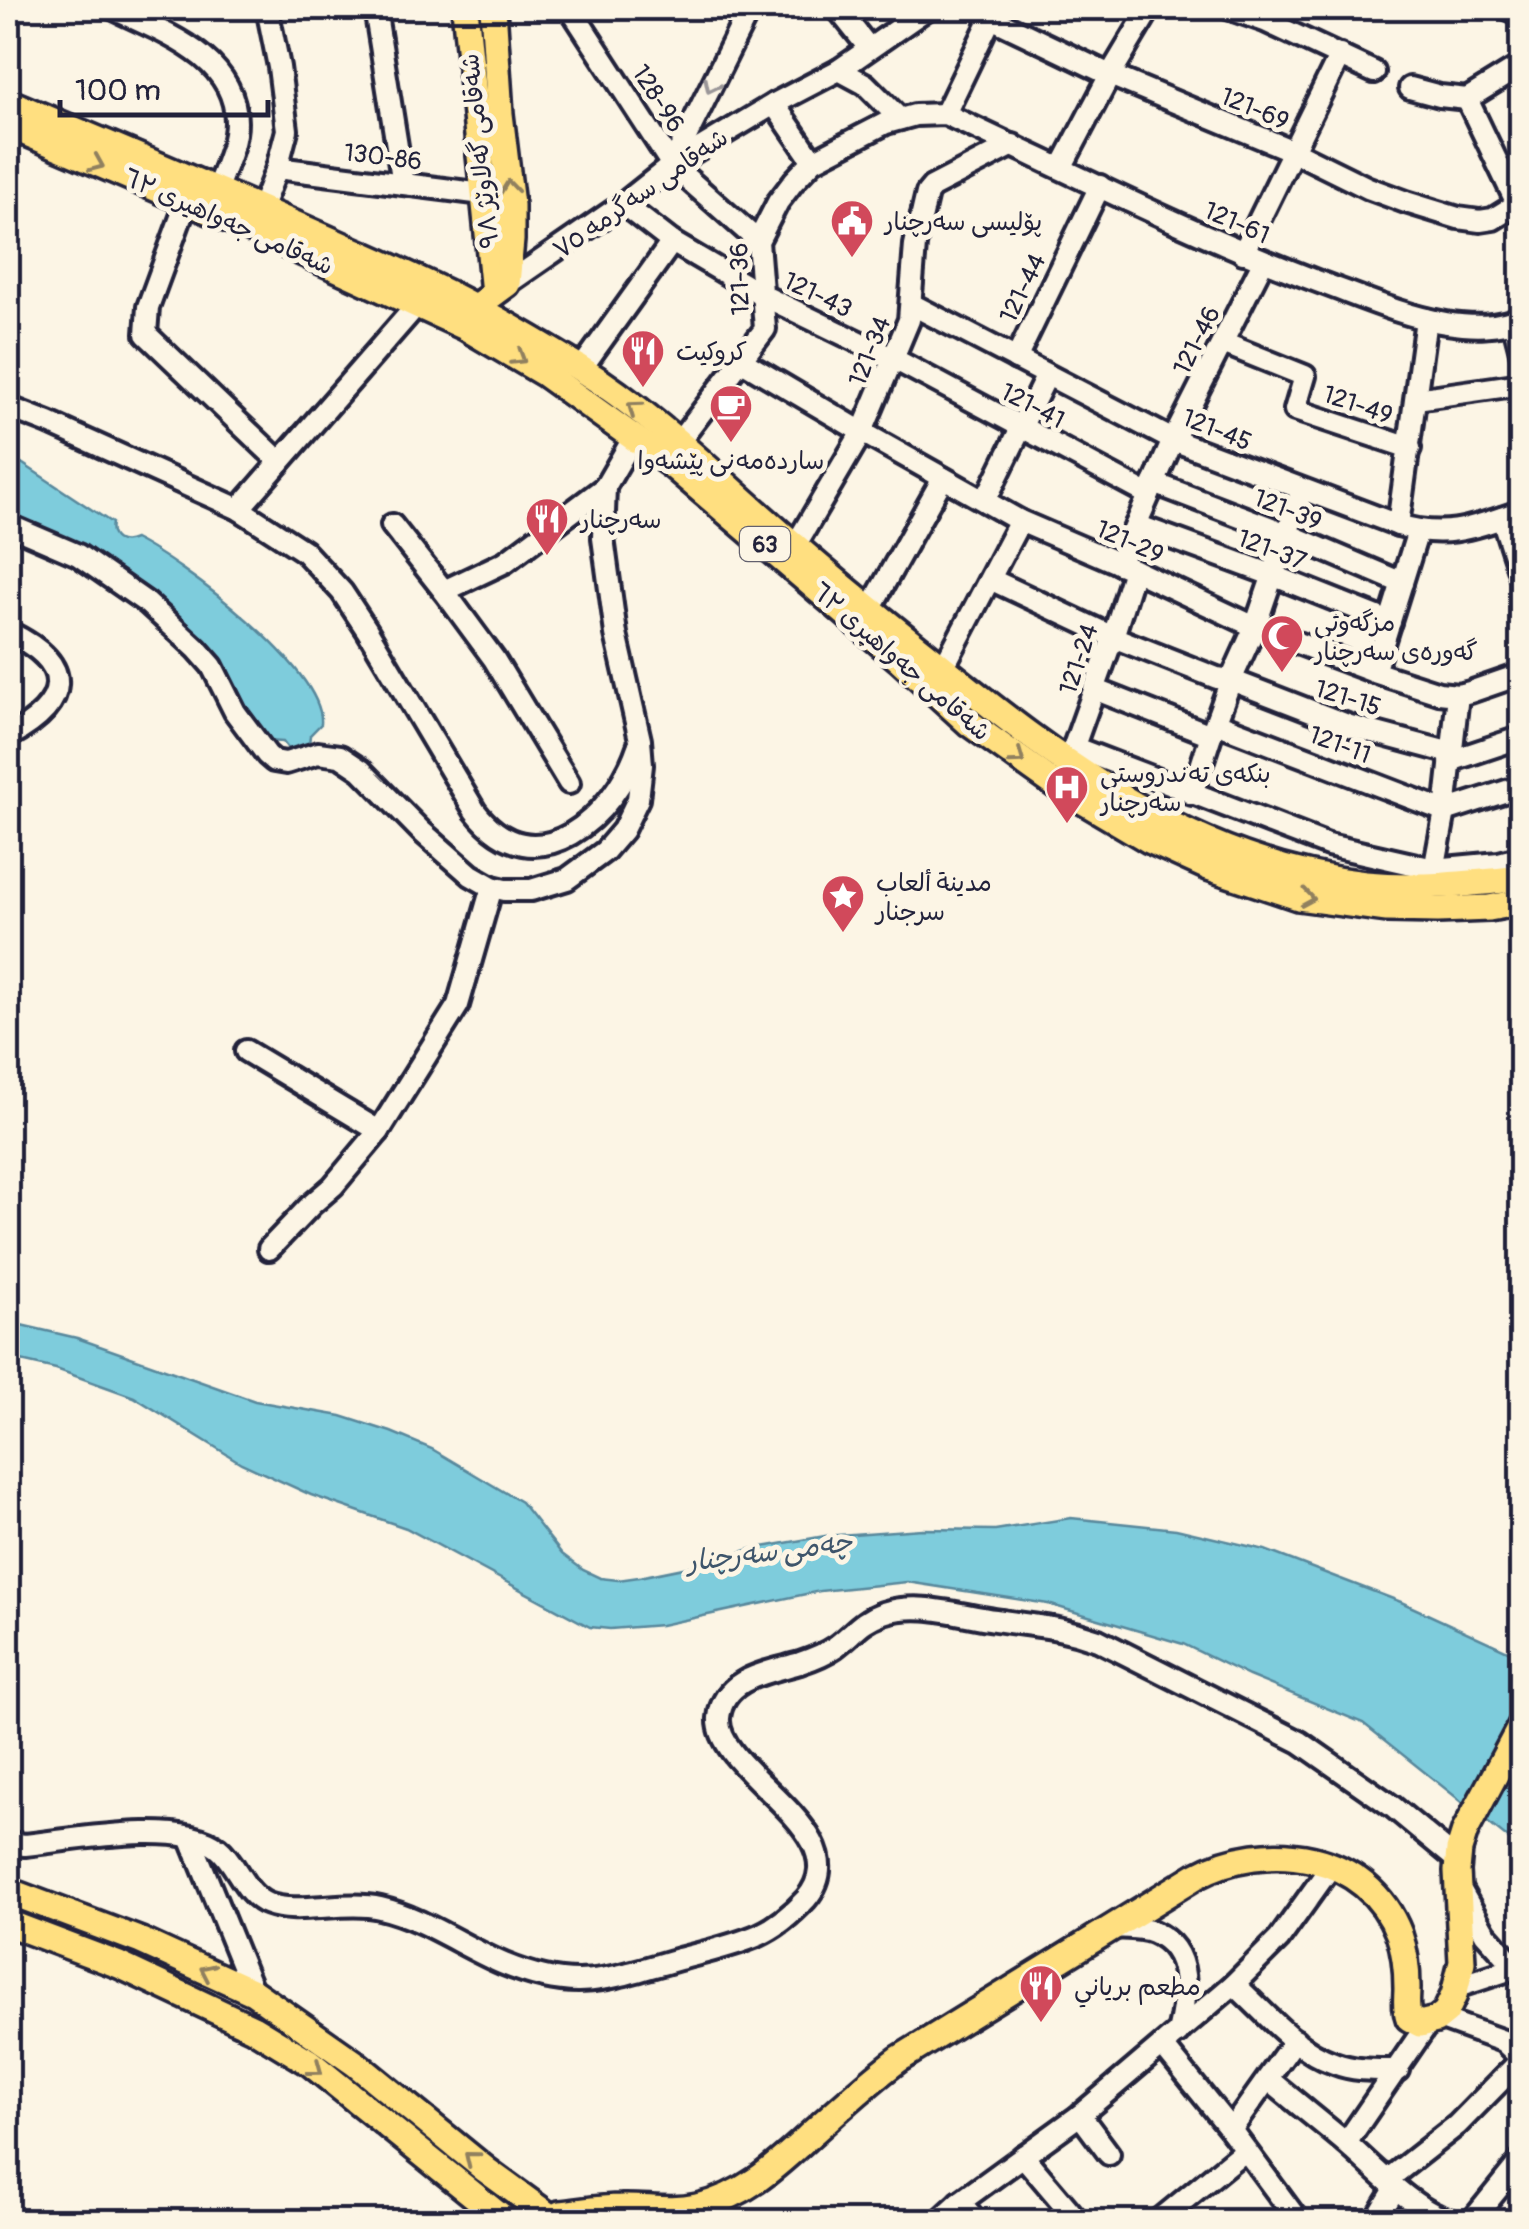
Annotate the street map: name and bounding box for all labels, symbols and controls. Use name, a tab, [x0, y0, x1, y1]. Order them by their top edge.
street label: شەقامی گەلاوێژ ٩٨	[455, 52, 506, 250]
scale bar	[60, 55, 268, 117]
street label: 128-96	[624, 59, 691, 138]
text: 100 m	[75, 72, 161, 109]
one-way arrow	[703, 76, 723, 94]
street label: 121-69	[1215, 81, 1293, 138]
street label: شەقامی سەگرمە ٧٥	[547, 122, 734, 266]
street label: 130-86	[342, 137, 424, 178]
one-way arrow	[87, 152, 105, 172]
street label: شەقامی جەواهیری ٦٣	[119, 162, 338, 282]
one-way arrow	[499, 179, 520, 195]
street label: 121-61	[1199, 195, 1274, 251]
public building icon: پۆلیسی سەرچنار	[829, 198, 875, 259]
place label: پۆلیسی سەرچنار	[883, 207, 1042, 238]
street label: 121-36	[724, 242, 757, 316]
street label: 121-44	[993, 249, 1053, 328]
street label: 121-43	[778, 265, 857, 325]
street label: 121-46	[1167, 301, 1228, 380]
street label: 121-34	[842, 312, 898, 391]
restaurant icon: كروكيت	[620, 328, 666, 389]
place label: كروكيت	[676, 337, 747, 368]
one-way arrow	[508, 346, 526, 365]
street label: 121-41	[995, 377, 1070, 436]
street label: 121-49	[1319, 379, 1396, 432]
cafe icon: ساردەمەنی پێشەوا	[708, 383, 754, 444]
one-way arrow	[627, 402, 645, 419]
street label: 121-45	[1177, 402, 1256, 458]
place label: ساردەمەنی پێشەوا	[638, 446, 824, 477]
street label: 121-39	[1249, 483, 1326, 538]
restaurant icon: سەرچنار	[524, 496, 570, 557]
place label: سەرچنار	[579, 505, 662, 536]
street label: 121-29	[1091, 514, 1168, 571]
street label: 121-37	[1233, 523, 1310, 578]
road number: 63	[740, 527, 790, 561]
street label: شەقامی جەواهیری ٦٣	[806, 576, 996, 748]
place label: مزگەوتی گەورەی سەرچنار	[1313, 608, 1478, 668]
mosque icon: مزگەوتی گەورەی سەرچنار	[1259, 613, 1305, 674]
street label: 121-24	[1053, 620, 1106, 699]
street label: 121-15	[1311, 673, 1384, 724]
street label: 121-11	[1304, 720, 1375, 771]
one-way arrow	[1007, 746, 1025, 763]
place label: بنکەی تەندروستی سەرچنار	[1099, 759, 1271, 819]
hospital icon: بنکەی تەندروستی سەرچنار	[1044, 764, 1090, 825]
place label: مدينة ألعاب سرجنار	[874, 868, 992, 928]
place icon: مدينة ألعاب سرجنار	[820, 873, 866, 934]
one-way arrow	[1300, 887, 1317, 908]
water label: چەمی سەرچنار	[682, 1525, 855, 1580]
one-way arrow	[199, 1963, 217, 1983]
restaurant icon: مطعم برياني	[1018, 1963, 1064, 2024]
place label: مطعم برياني	[1074, 1972, 1201, 2008]
one-way arrow	[305, 2057, 323, 2074]
one-way arrow	[465, 2152, 483, 2170]

